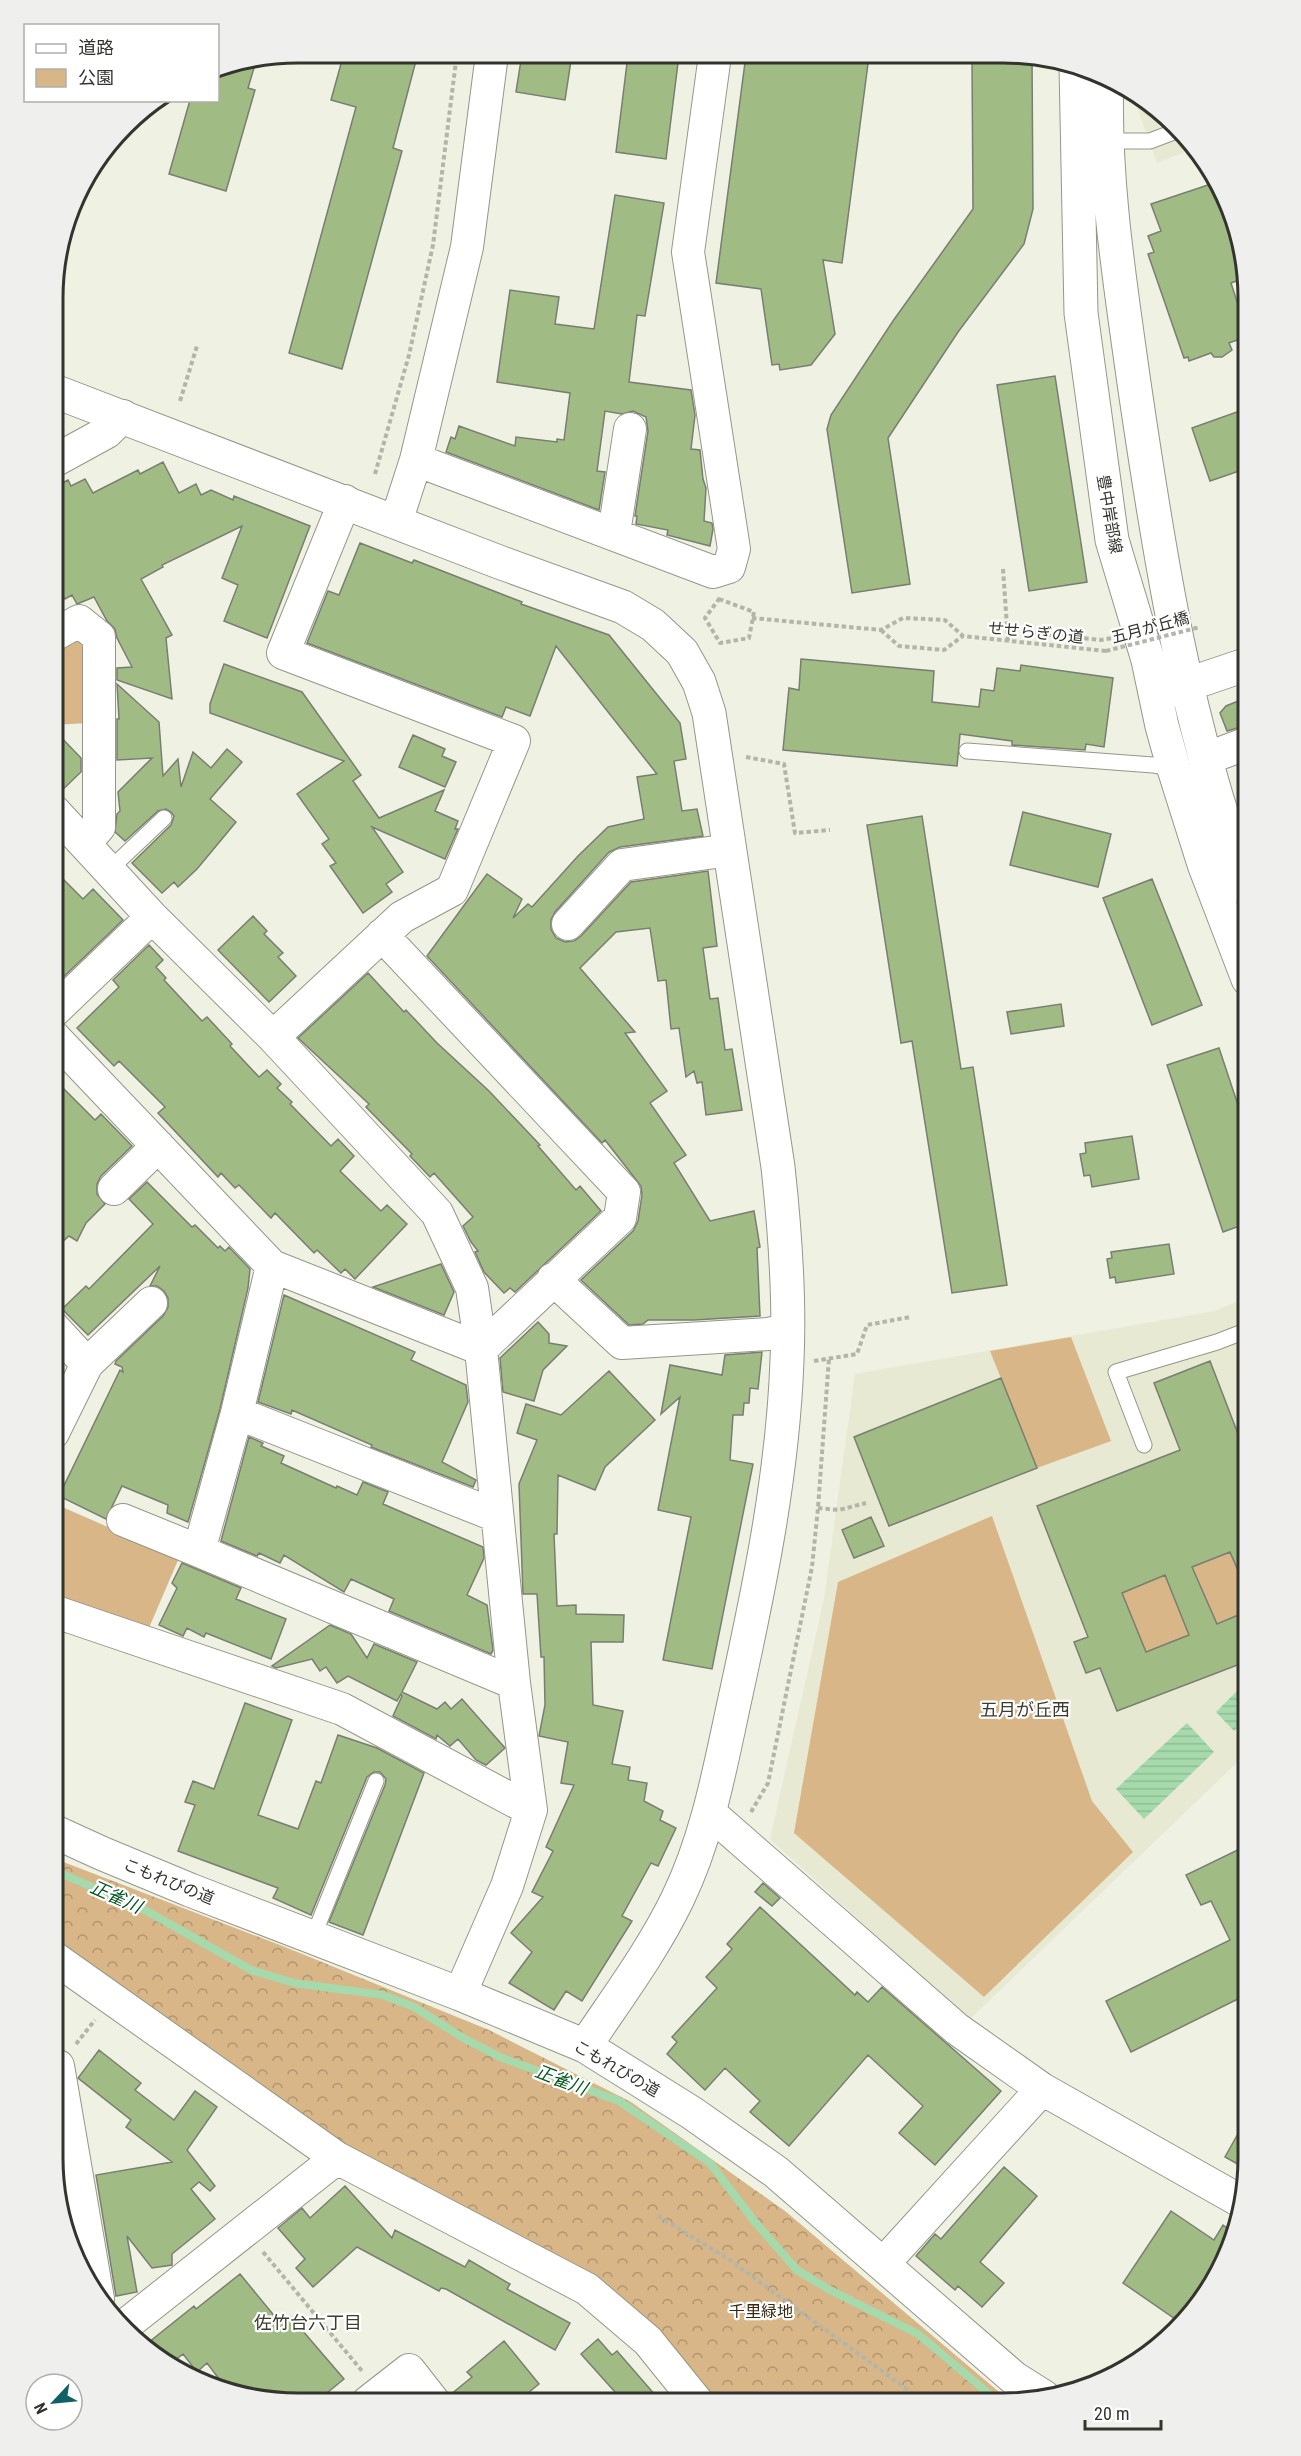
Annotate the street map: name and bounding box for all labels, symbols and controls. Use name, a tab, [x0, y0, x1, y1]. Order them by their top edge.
legend	[24, 24, 219, 102]
text: 道路	[78, 37, 114, 58]
text: 公園	[78, 67, 114, 88]
street label: 豊中岸部線	[1093, 473, 1126, 555]
street label: 五月が丘橋	[1109, 608, 1191, 647]
street label: せせらぎの道	[987, 618, 1085, 647]
district label: 五月が丘西	[980, 1699, 1070, 1720]
street label: こもれびの道	[121, 1855, 217, 1908]
water label: 正雀川	[87, 1876, 147, 1918]
street label: こもれびの道	[570, 2036, 663, 2101]
water label: 正雀川	[532, 2060, 592, 2100]
park label: 千里緑地	[729, 2302, 793, 2321]
district label: 佐竹台六丁目	[254, 2312, 362, 2333]
north arrow	[24, 2372, 84, 2432]
scale bar	[1085, 2393, 1162, 2431]
text: N	[30, 2400, 52, 2417]
text: 20 m	[1094, 2403, 1129, 2424]

